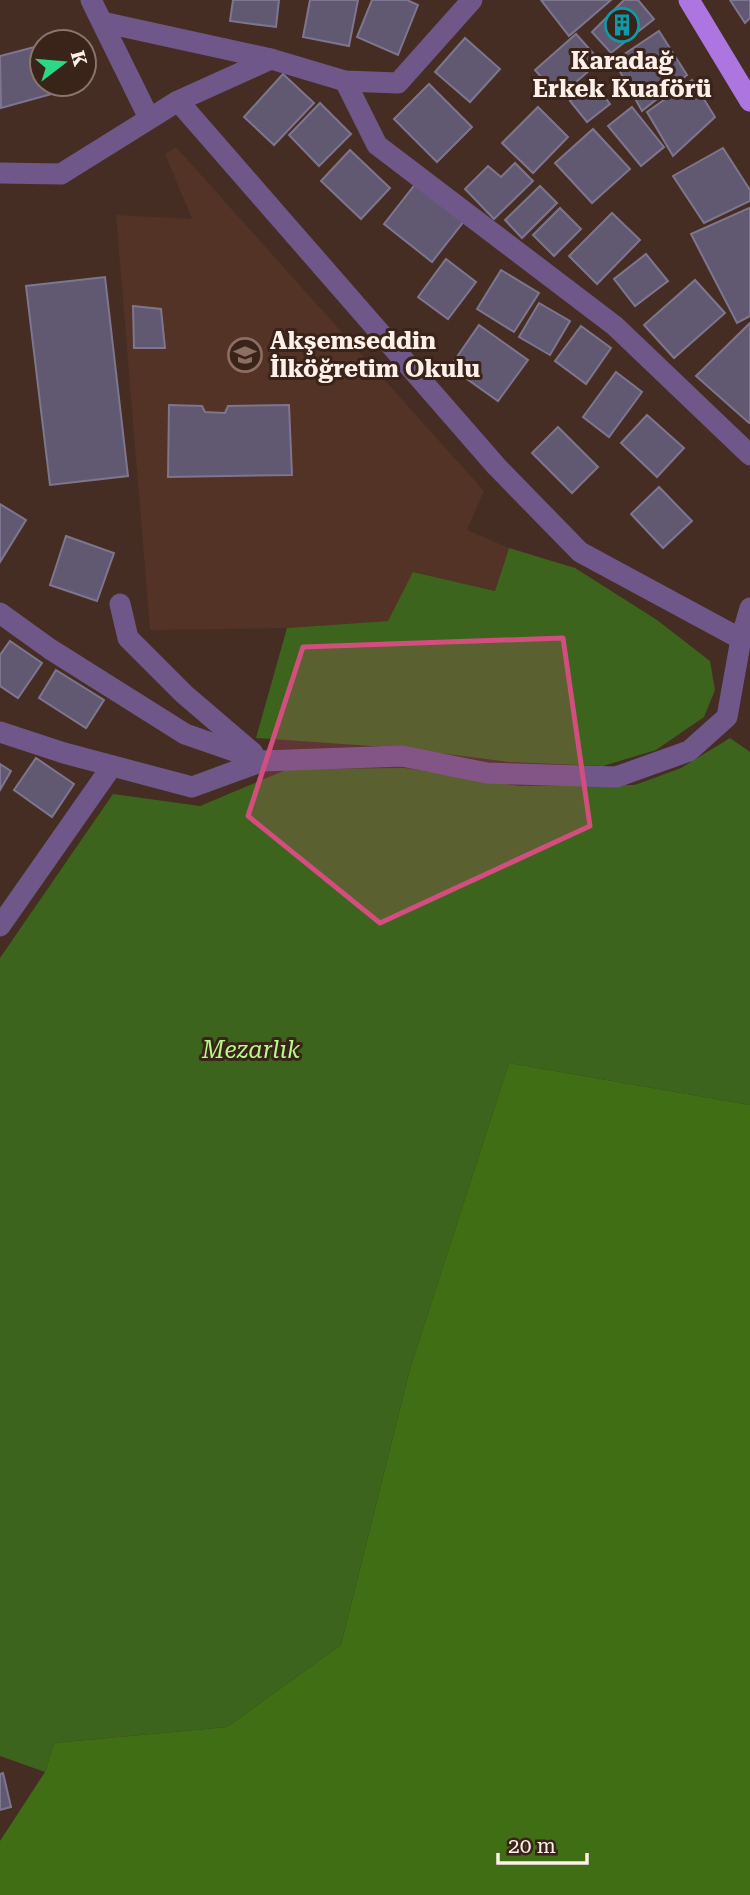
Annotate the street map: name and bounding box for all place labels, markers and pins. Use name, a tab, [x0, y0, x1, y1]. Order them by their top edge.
building icon: Karadağ Erkek Kuaförü	[603, 6, 641, 44]
place label: Karadağ Erkek Kuaförü	[532, 47, 712, 103]
place label: Akşemseddin İlköğretim Okulu	[270, 327, 480, 383]
school or university icon: Akşemseddin İlköğretim Okulu	[226, 336, 264, 374]

